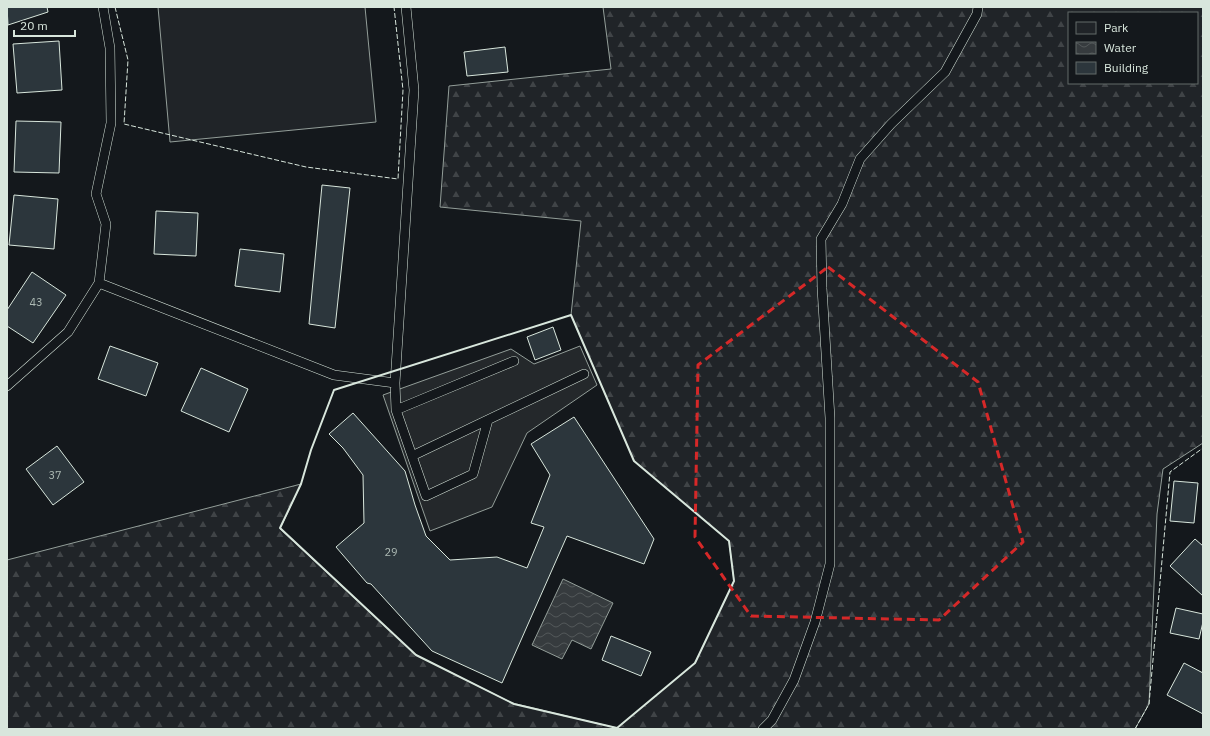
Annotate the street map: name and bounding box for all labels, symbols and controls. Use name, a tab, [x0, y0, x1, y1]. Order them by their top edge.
scale bar	[14, 12, 75, 38]
legend	[1068, 12, 1198, 84]
text: 20 m	[20, 18, 48, 33]
text: Park	[1104, 20, 1129, 35]
text: Water	[1104, 40, 1137, 55]
text: Building	[1104, 60, 1149, 75]
house number: 43	[29, 295, 43, 309]
house number: 37	[48, 468, 62, 482]
house number: 29	[384, 545, 398, 559]

